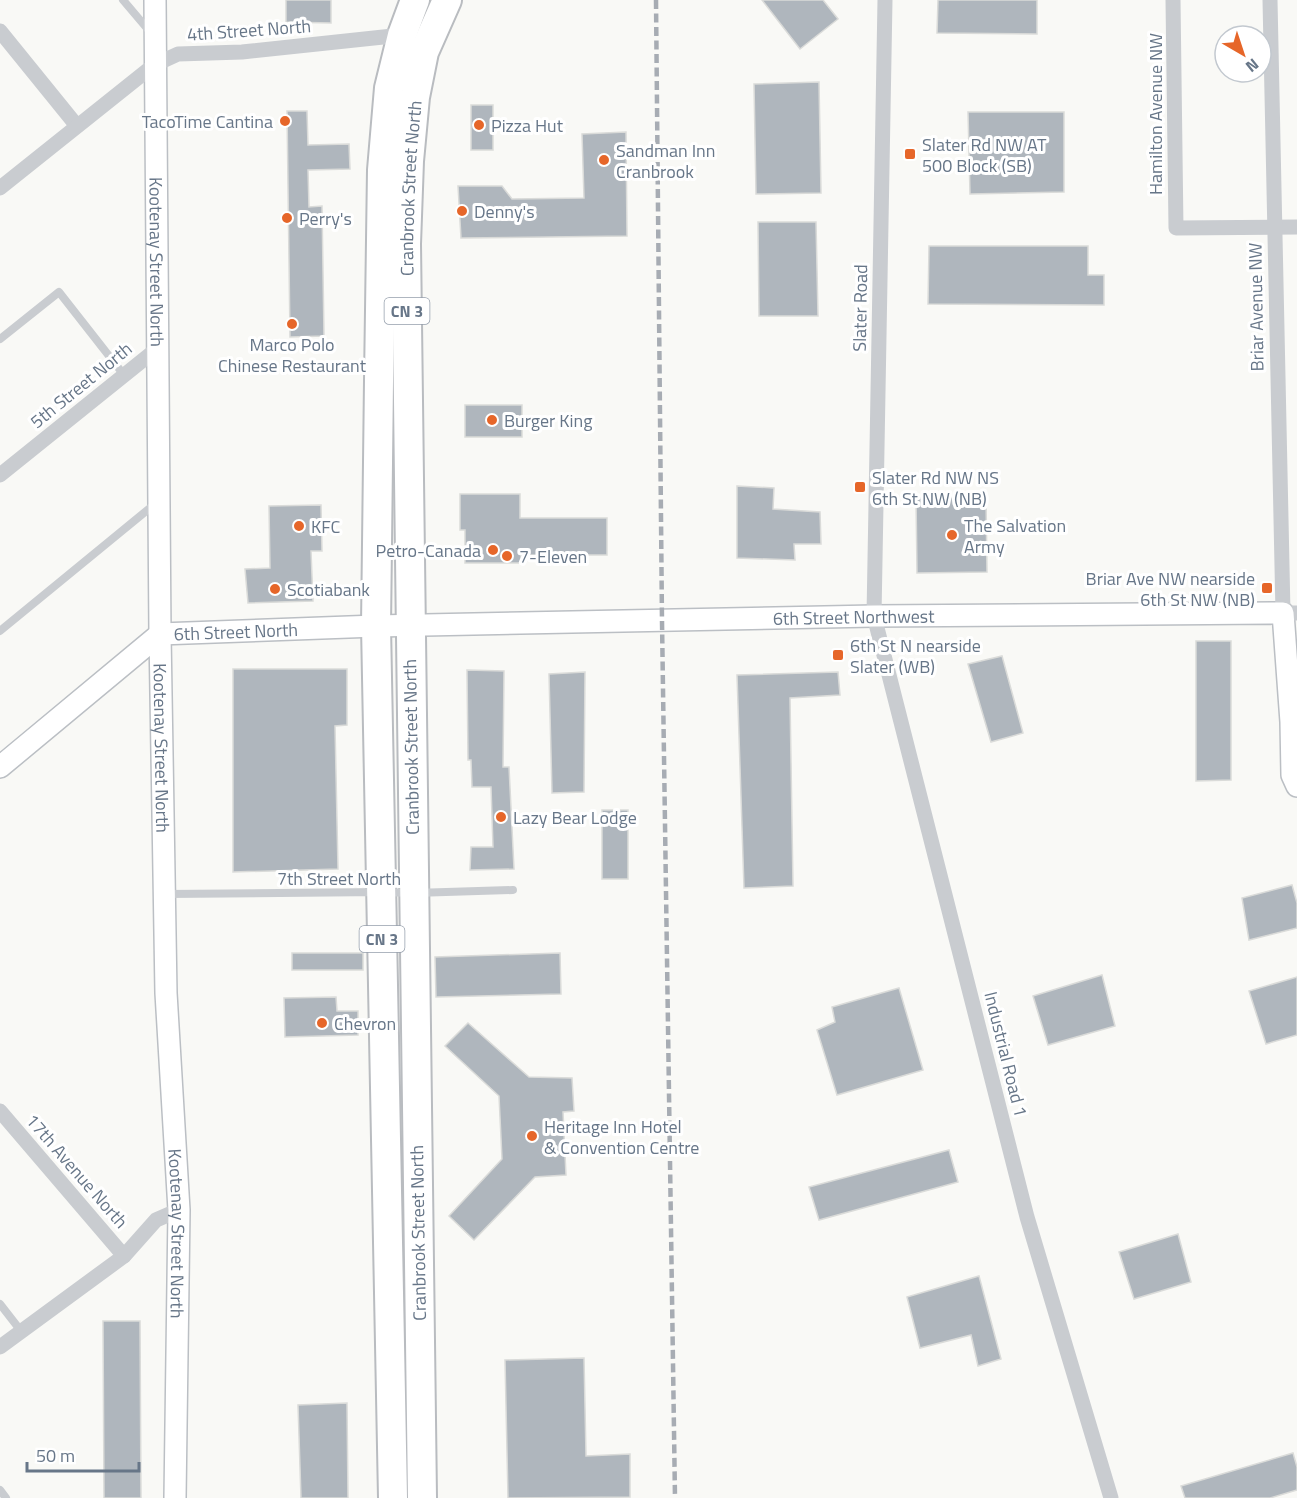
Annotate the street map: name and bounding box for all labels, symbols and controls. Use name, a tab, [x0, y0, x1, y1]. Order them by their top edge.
street label: 4th Street North	[186, 12, 312, 48]
north arrow	[1213, 24, 1273, 84]
street label: Hamilton Avenue NW	[1142, 33, 1169, 195]
text: N	[1241, 53, 1264, 78]
street label: Cranbrook Street North	[392, 99, 428, 276]
place label: TacoTime Cantina	[142, 108, 273, 135]
place label: Pizza Hut	[491, 112, 564, 139]
marker: TacoTime Cantina	[278, 114, 292, 128]
marker: Pizza Hut	[472, 118, 486, 132]
place label: Slater Rd NW AT 500 Block (SB)	[922, 131, 1047, 179]
place label: Sandman Inn Cranbrook	[616, 137, 715, 185]
marker: Slater Rd NW AT 500 Block (SB)	[903, 147, 917, 161]
marker: Sandman Inn Cranbrook	[597, 153, 611, 167]
street label: Kootenay Street North	[143, 177, 171, 347]
place label: Denny's	[474, 198, 535, 225]
marker: Denny's	[455, 204, 469, 218]
place label: Perry's	[299, 205, 352, 232]
marker: Perry's	[280, 211, 294, 225]
street label: Briar Avenue NW	[1241, 242, 1271, 372]
street label: Slater Road	[846, 264, 874, 352]
road number: CN 3	[384, 298, 430, 324]
marker: Marco Polo Chinese Restaurant	[285, 317, 299, 331]
place label: Marco Polo Chinese Restaurant	[218, 331, 367, 379]
street label: 5th Street North	[24, 335, 138, 435]
place label: Burger King	[504, 407, 592, 434]
marker: Burger King	[485, 413, 499, 427]
place label: Slater Rd NW NS 6th St NW (NB)	[872, 464, 999, 512]
marker: Slater Rd NW NS 6th St NW (NB)	[853, 480, 867, 494]
place label: The Salvation Army	[964, 512, 1066, 560]
place label: KFC	[311, 513, 341, 540]
marker: KFC	[292, 519, 306, 533]
marker: The Salvation Army	[945, 528, 959, 542]
place label: Petro-Canada	[376, 537, 481, 564]
marker: Petro-Canada	[486, 543, 500, 557]
place label: 7-Eleven	[519, 543, 587, 570]
marker: 7-Eleven	[500, 549, 514, 563]
place label: Briar Ave NW nearside 6th St NW (NB)	[1086, 565, 1255, 613]
place label: Scotiabank	[287, 576, 370, 603]
marker: Briar Ave NW nearside 6th St NW (NB)	[1260, 581, 1274, 595]
marker: Scotiabank	[268, 582, 282, 596]
street label: 6th Street Northwest	[773, 602, 935, 632]
street label: 6th Street North	[173, 615, 299, 647]
place label: 6th St N nearside Slater (WB)	[850, 632, 981, 680]
marker: 6th St N nearside Slater (WB)	[831, 648, 845, 662]
street label: Cranbrook Street North	[396, 659, 426, 835]
street label: Kootenay Street North	[147, 663, 177, 833]
place label: Lazy Bear Lodge	[513, 804, 637, 831]
marker: Lazy Bear Lodge	[494, 810, 508, 824]
street label: 7th Street North	[277, 865, 401, 892]
road number: CN 3	[360, 926, 404, 952]
street label: Industrial Road 1	[977, 989, 1035, 1119]
place label: Chevron	[334, 1010, 396, 1037]
marker: Chevron	[315, 1016, 329, 1030]
street label: 17th Avenue North	[20, 1108, 134, 1234]
place label: Heritage Inn Hotel & Convention Centre	[544, 1113, 699, 1161]
marker: Heritage Inn Hotel & Convention Centre	[525, 1129, 539, 1143]
street label: Cranbrook Street North	[403, 1145, 433, 1321]
street label: Kootenay Street North	[162, 1148, 193, 1319]
scale bar	[27, 1435, 140, 1473]
text: 50 m	[36, 1442, 75, 1469]

